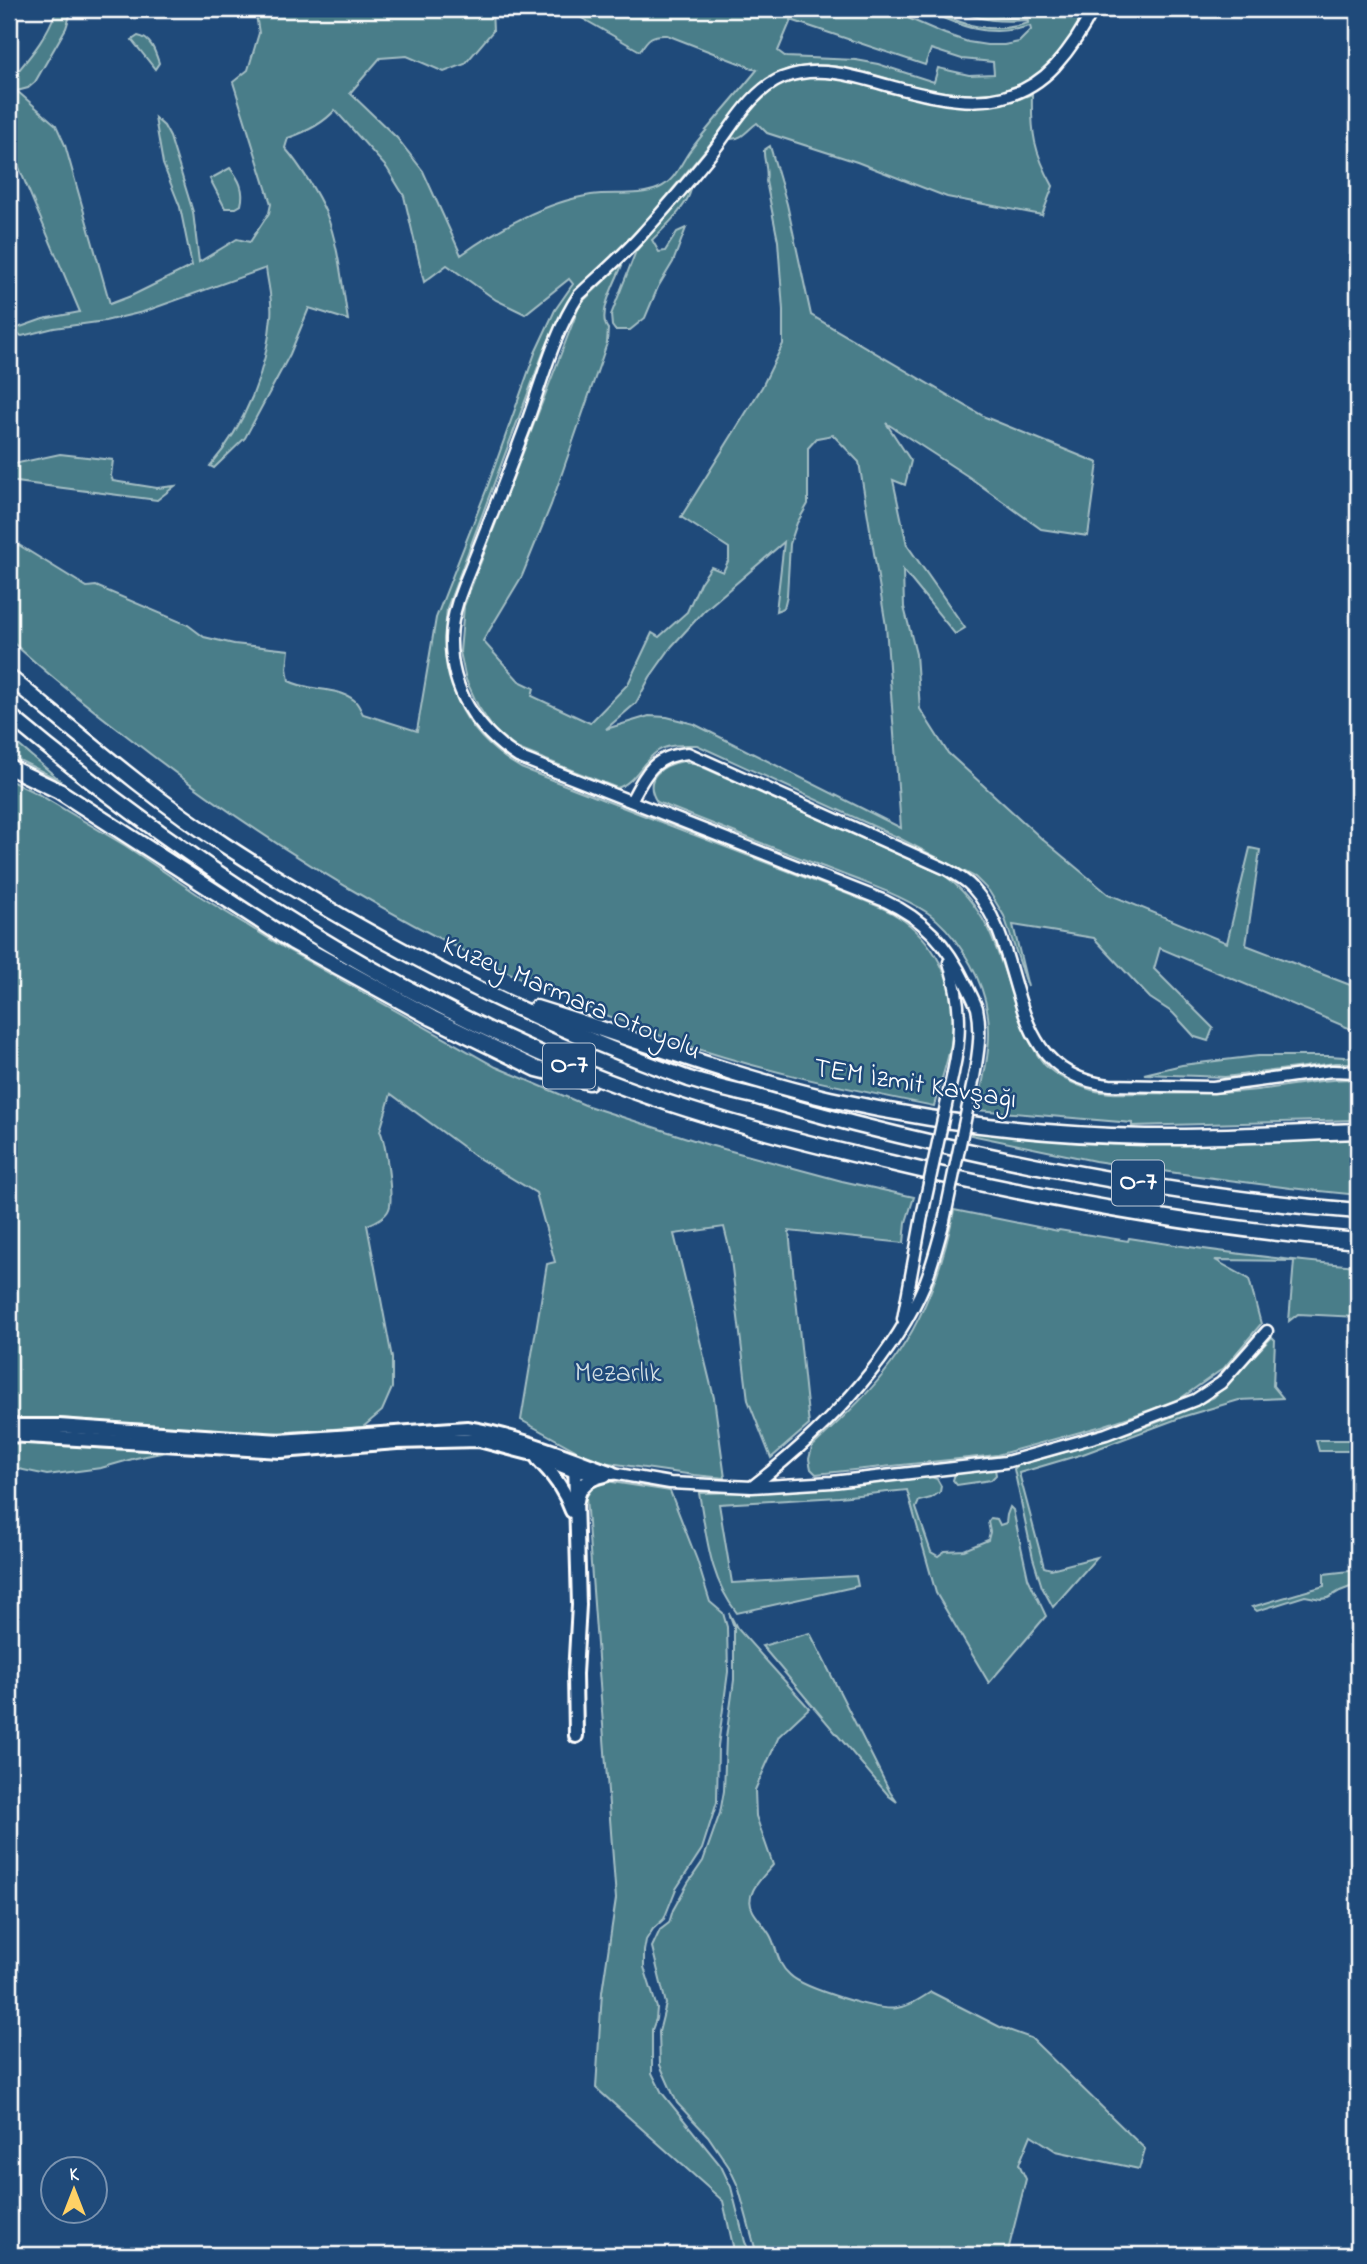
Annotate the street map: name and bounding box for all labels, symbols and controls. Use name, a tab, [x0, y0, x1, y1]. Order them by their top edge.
street label: Kuzey Marmara Otoyolu	[435, 926, 707, 1072]
road number: O-7	[543, 1044, 595, 1088]
street label: TEM İzmit Kavşağı	[811, 1049, 1019, 1121]
road number: O-7	[1112, 1160, 1164, 1206]
park label: Mezarlık	[574, 1354, 662, 1395]
north arrow	[38, 2156, 108, 2226]
text: K	[69, 2162, 79, 2189]

